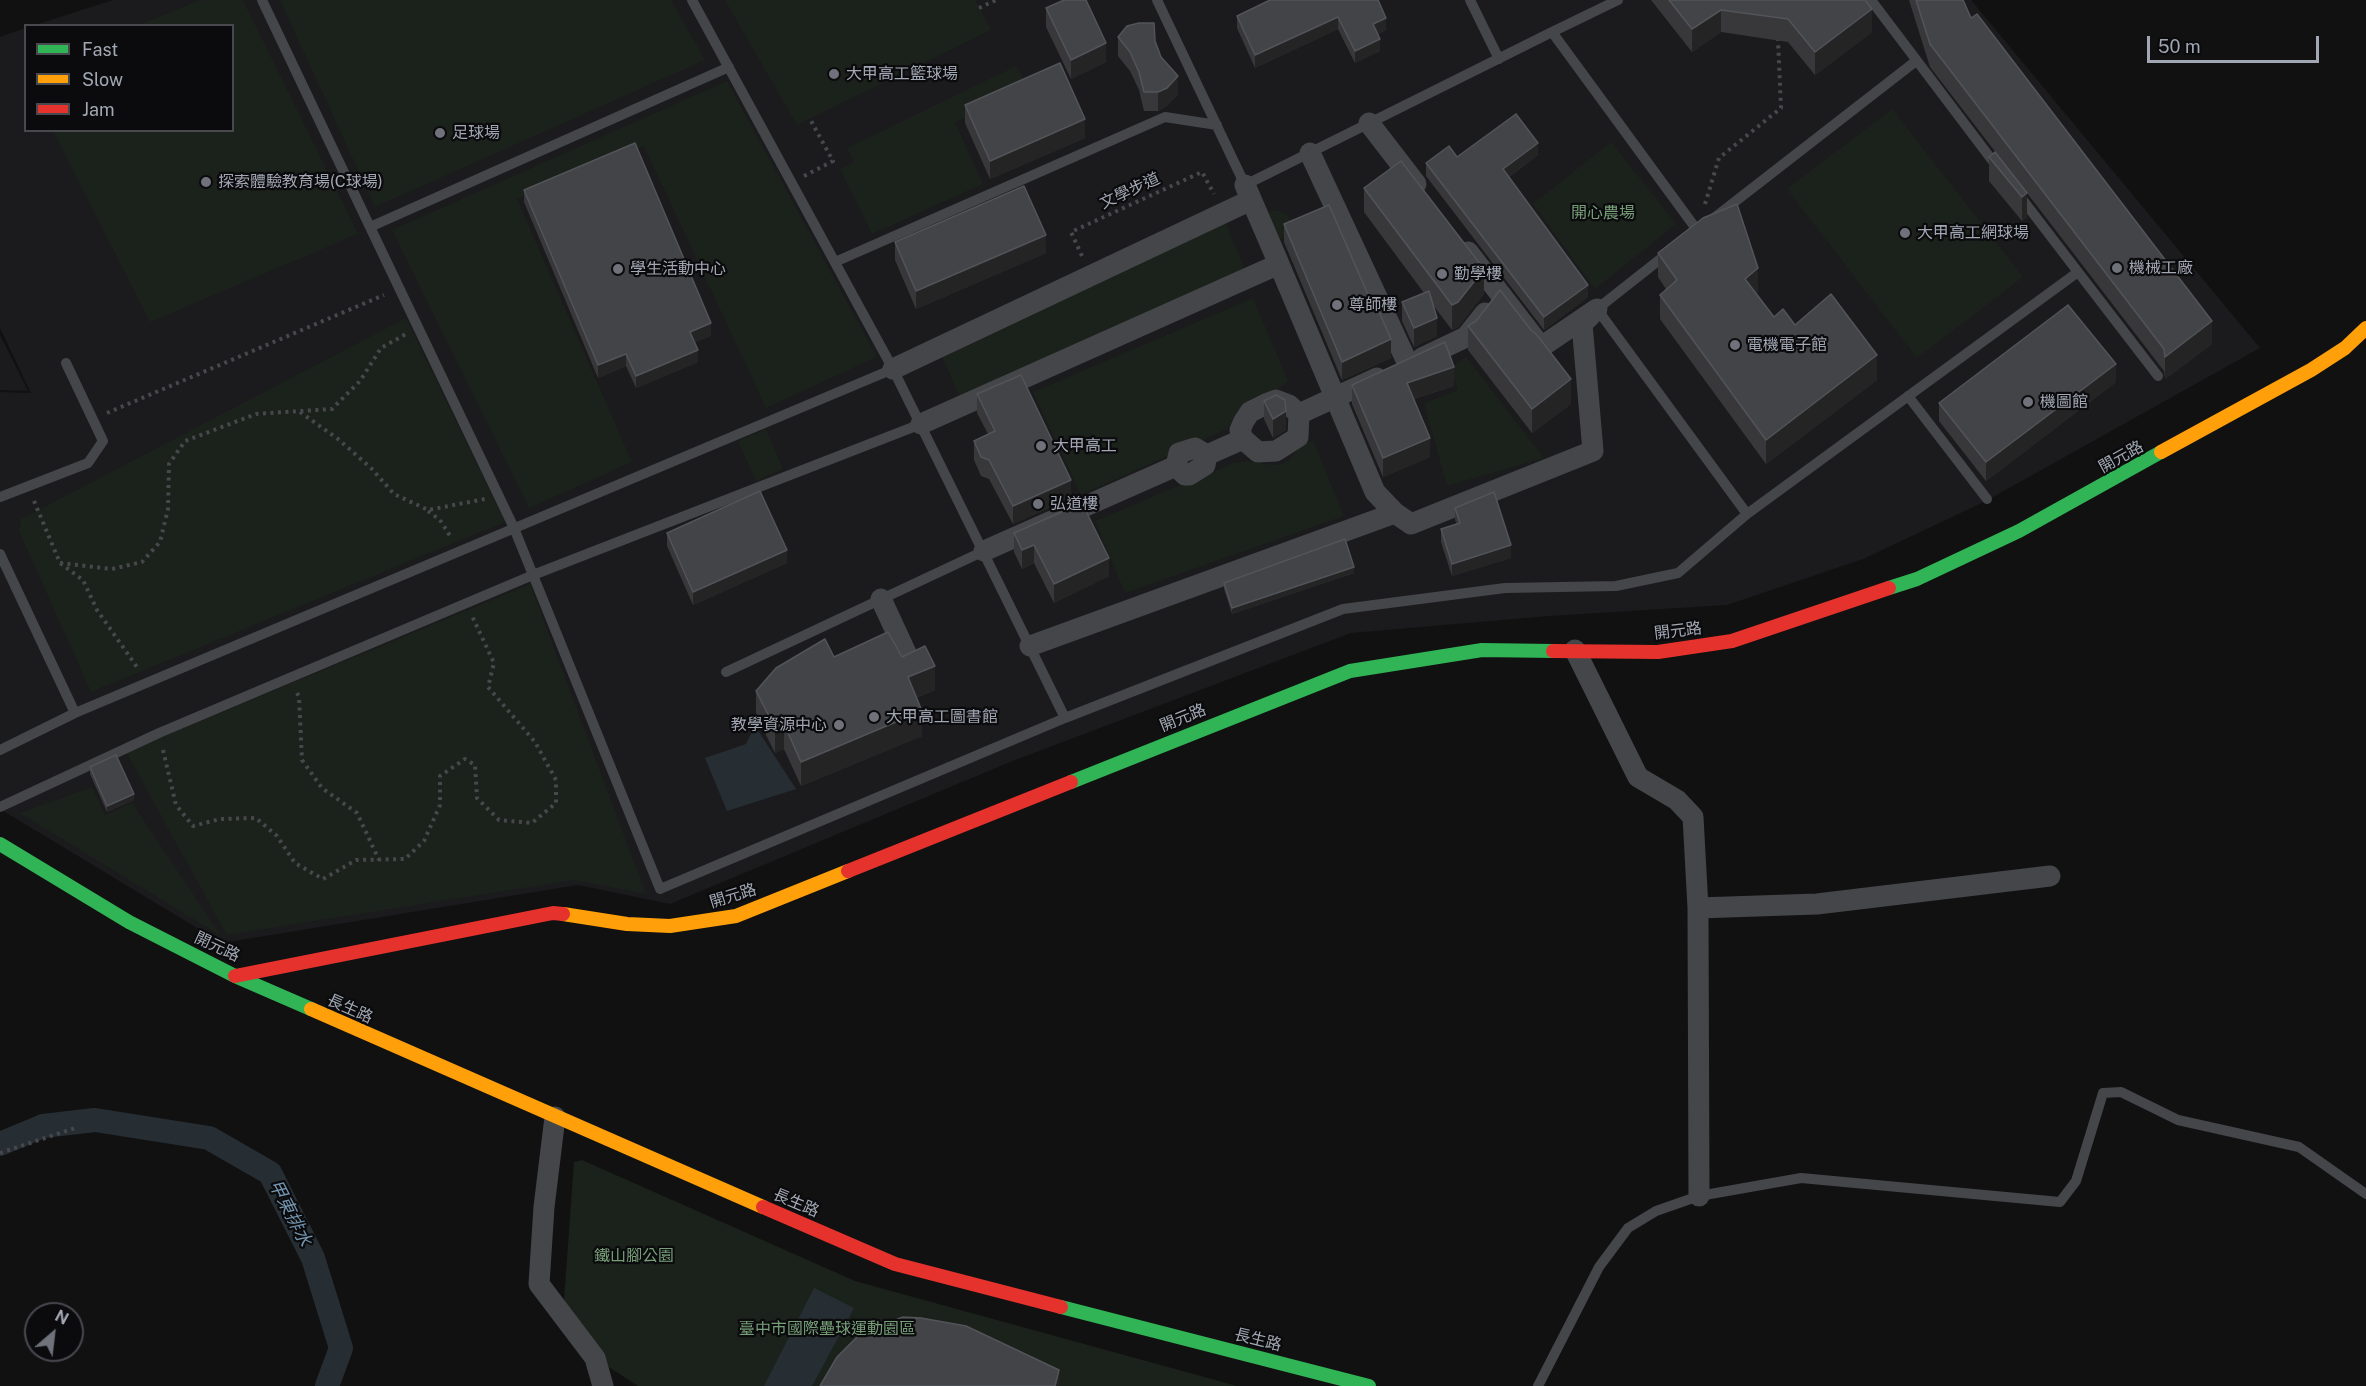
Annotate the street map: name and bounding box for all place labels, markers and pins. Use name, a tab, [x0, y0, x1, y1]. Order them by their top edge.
place label: 大甲高工籃球場	[846, 64, 958, 84]
marker: 大甲高工籃球場	[827, 67, 841, 81]
place label: 足球場	[452, 123, 500, 143]
marker: 足球場	[433, 126, 447, 140]
place label: 探索體驗教育場(C球場)	[218, 172, 383, 192]
marker: 探索體驗教育場(C球場)	[199, 175, 213, 189]
place label: 大甲高工網球場	[1917, 223, 2029, 243]
marker: 大甲高工網球場	[1898, 226, 1912, 240]
place label: 機械工廠	[2129, 258, 2193, 278]
place label: 學生活動中心	[630, 259, 726, 279]
marker: 機械工廠	[2110, 261, 2124, 275]
marker: 學生活動中心	[611, 262, 625, 276]
place label: 勤學樓	[1454, 264, 1502, 284]
marker: 勤學樓	[1435, 267, 1449, 281]
place label: 尊師樓	[1349, 295, 1397, 315]
marker: 尊師樓	[1330, 298, 1344, 312]
place label: 電機電子館	[1747, 335, 1827, 355]
marker: 電機電子館	[1728, 338, 1742, 352]
place label: 機圖館	[2040, 392, 2088, 412]
marker: 機圖館	[2021, 395, 2035, 409]
place label: 大甲高工	[1053, 436, 1117, 456]
marker: 大甲高工	[1034, 439, 1048, 453]
place label: 弘道樓	[1050, 494, 1098, 514]
marker: 弘道樓	[1031, 497, 1045, 511]
place label: 大甲高工圖書館	[886, 707, 998, 727]
marker: 大甲高工圖書館	[867, 710, 881, 724]
place label: 教學資源中心	[731, 715, 827, 735]
marker: 教學資源中心	[832, 718, 846, 732]

